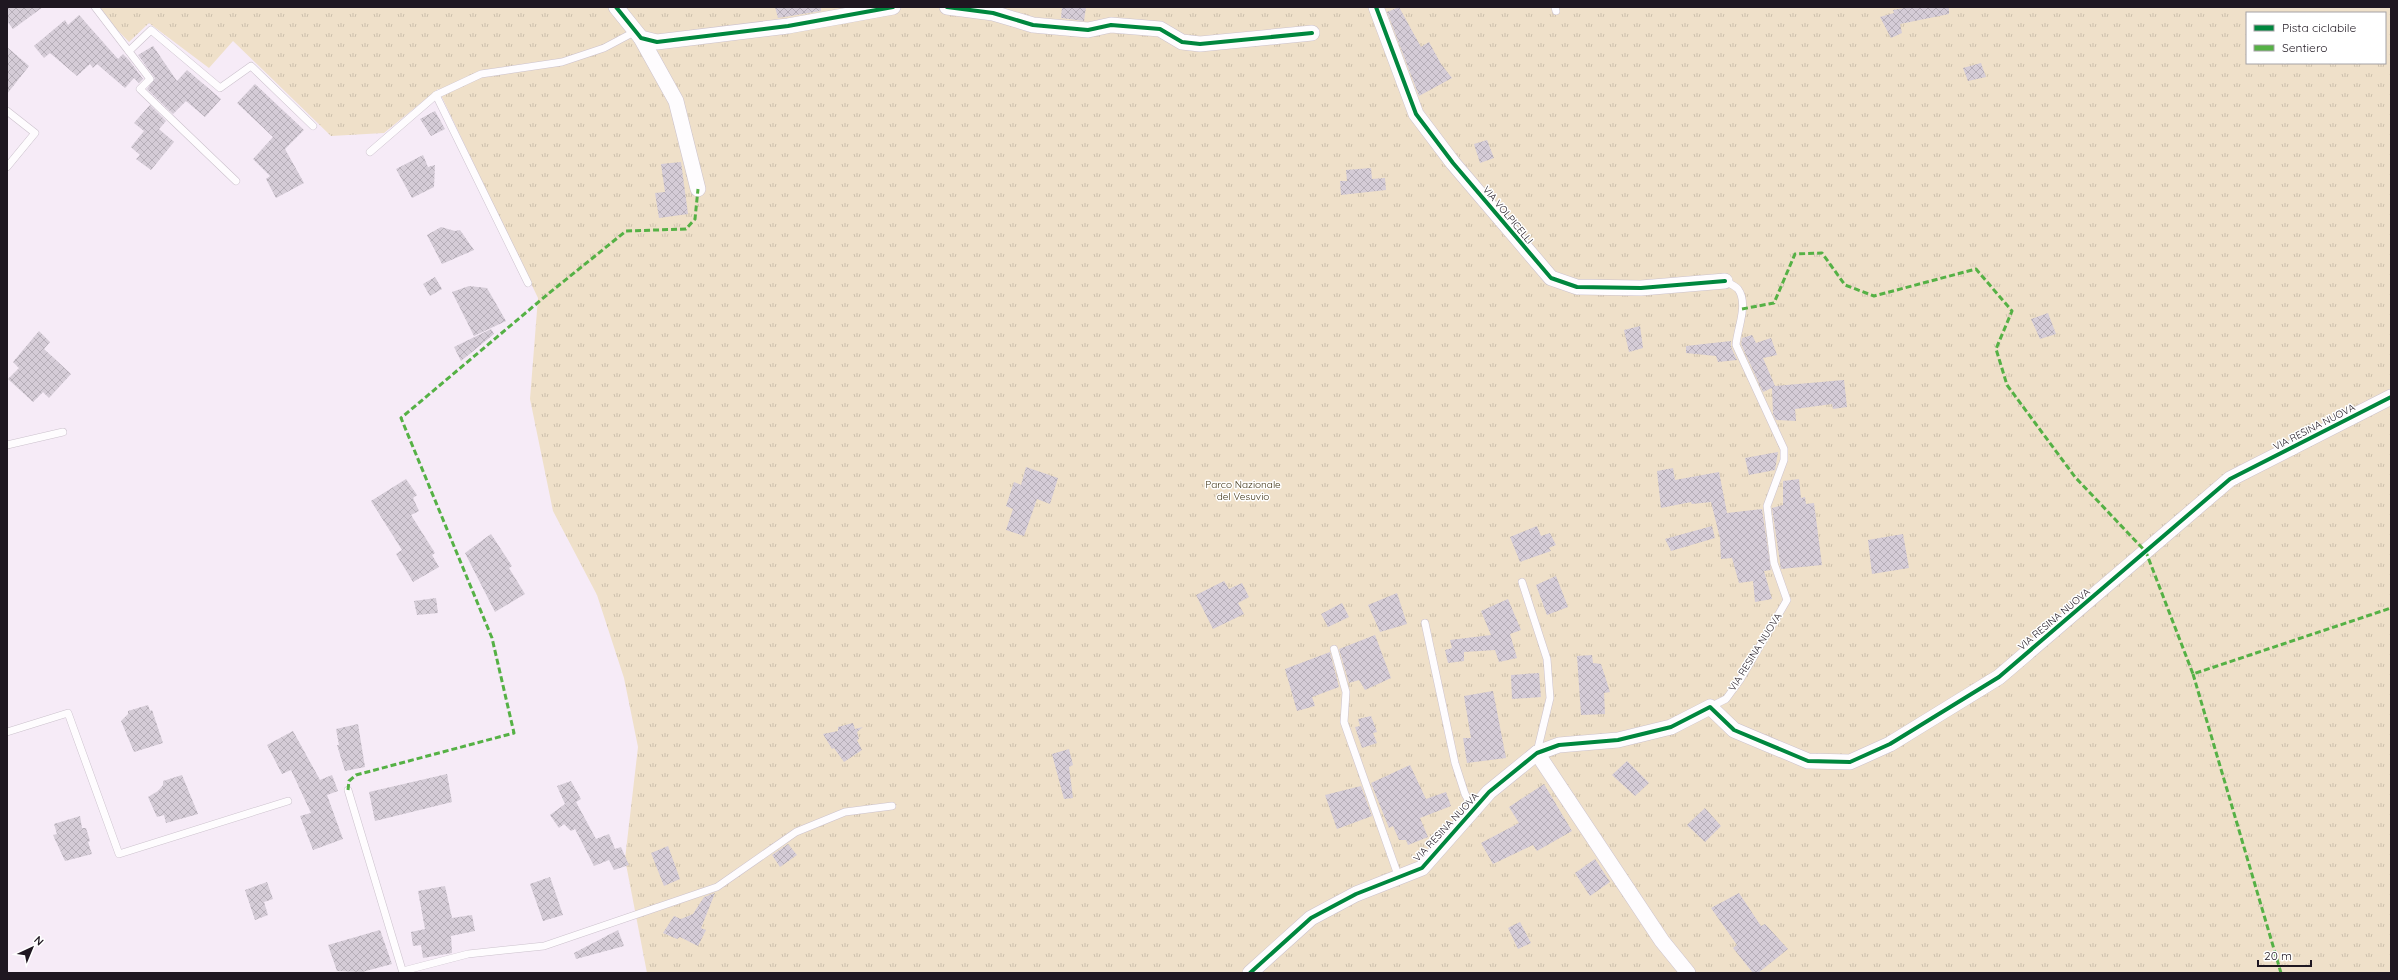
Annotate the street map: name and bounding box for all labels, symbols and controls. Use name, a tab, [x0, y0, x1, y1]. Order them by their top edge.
legend	[2246, 12, 2386, 64]
text: Pista ciclabile	[2282, 20, 2356, 35]
text: Sentiero	[2282, 40, 2327, 55]
street label: VIA VOLPICELLI	[1480, 183, 1536, 247]
street label: VIA RESINA NUOVA	[2271, 401, 2358, 453]
park label: Parco Nazionale del Vesuvio	[1205, 478, 1281, 503]
street label: VIA RESINA NUOVA	[2015, 585, 2093, 653]
street label: VIA RESINA NUOVA	[1726, 610, 1785, 694]
street label: VIA RESINA NUOVA	[1411, 789, 1482, 864]
north arrow	[12, 928, 52, 968]
text: N	[31, 933, 47, 949]
scale bar	[2258, 942, 2311, 968]
text: 20 m	[2264, 948, 2292, 963]

